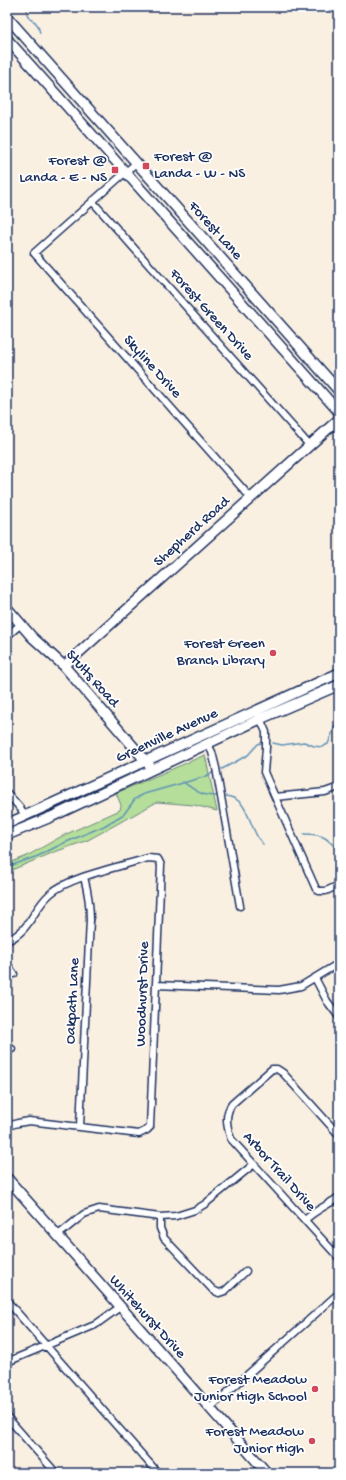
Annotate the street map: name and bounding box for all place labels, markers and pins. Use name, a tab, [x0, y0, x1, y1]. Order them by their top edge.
place label: Forest @ Landa - W - NS	[153, 148, 245, 183]
place label: Forest @ Landa - E - NS	[19, 152, 107, 187]
marker: Forest @ Landa - W - NS	[141, 161, 151, 171]
marker: Forest @ Landa - E - NS	[110, 165, 120, 175]
place label: Forest Green Branch Library	[176, 635, 266, 670]
marker: Forest Green Branch Library	[268, 648, 278, 658]
place label: Forest Meadow Junior High School	[194, 1371, 307, 1406]
marker: Forest Meadow Junior High School	[310, 1384, 320, 1394]
place label: Forest Meadow Junior High	[205, 1423, 304, 1458]
marker: Forest Meadow Junior High	[307, 1436, 317, 1446]

